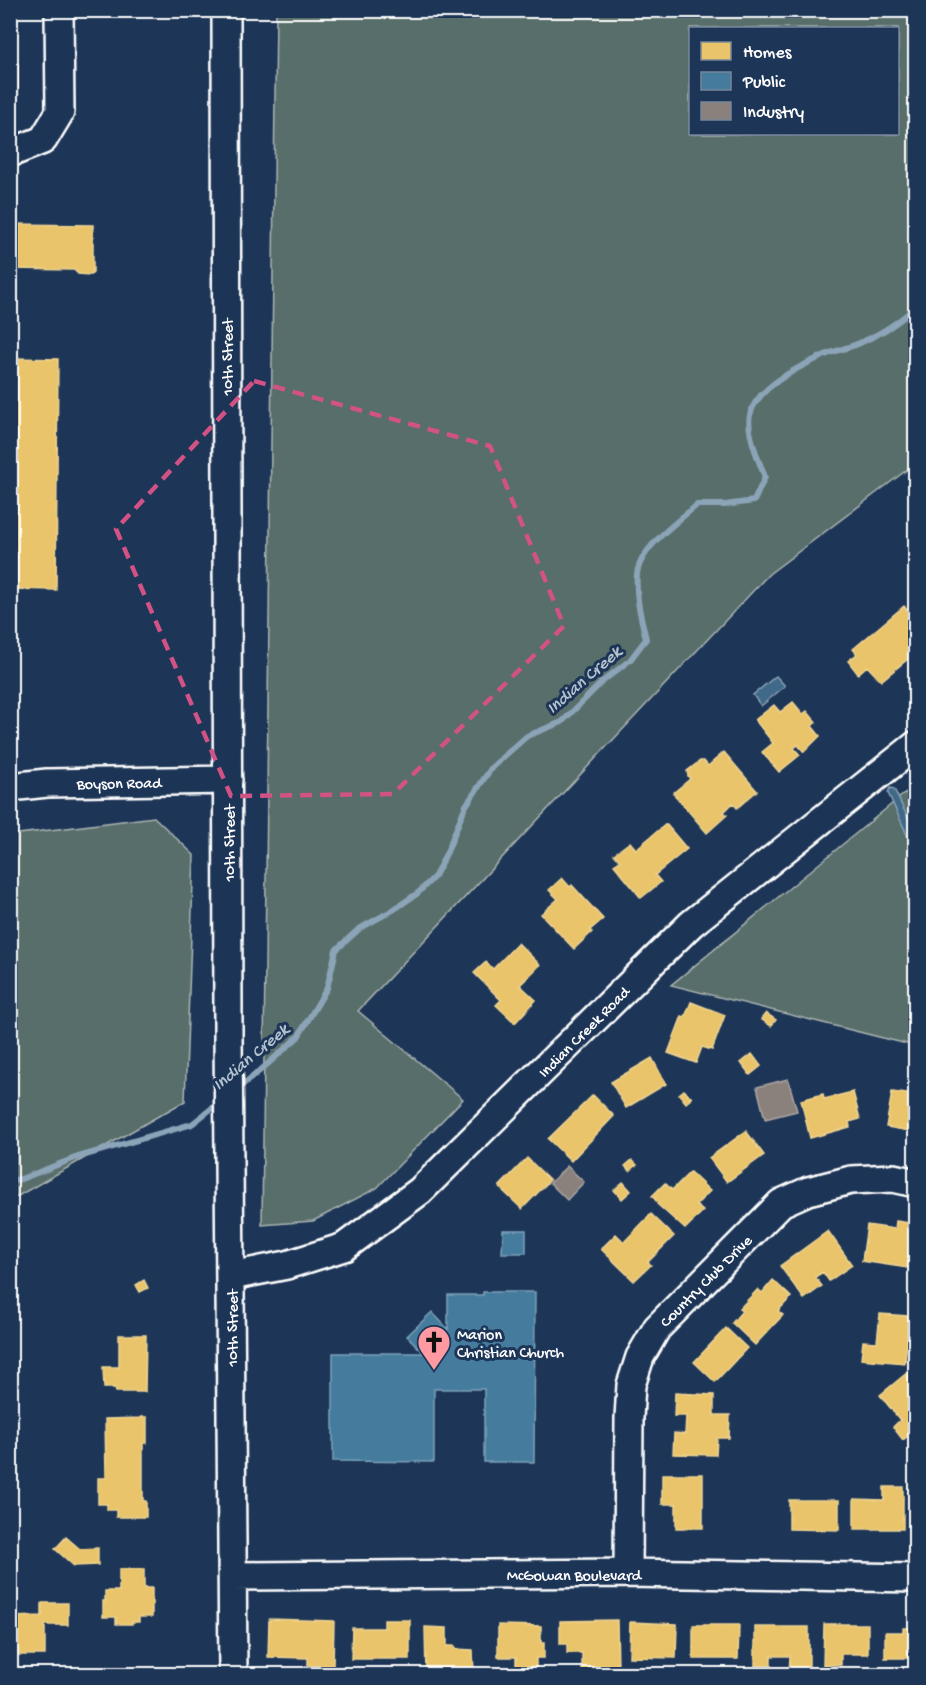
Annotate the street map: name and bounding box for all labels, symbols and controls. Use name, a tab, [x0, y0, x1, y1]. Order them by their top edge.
legend	[689, 27, 899, 135]
text: Homes	[743, 43, 793, 64]
text: Public	[742, 73, 786, 94]
text: Industry	[743, 103, 804, 124]
street label: 10th Street	[220, 317, 239, 397]
water label: Indian Creek	[543, 641, 628, 719]
street label: Boyson Road	[75, 775, 163, 796]
street label: 10th Street	[222, 803, 241, 883]
street label: Indian Creek Road	[536, 983, 636, 1083]
water label: Indian Creek	[209, 1019, 295, 1096]
street label: Country Club Drive	[657, 1232, 758, 1333]
street label: 10th Street	[225, 1288, 244, 1368]
church icon: Marion Christian Church	[416, 1324, 452, 1371]
place label: Marion Christian Church	[457, 1327, 564, 1364]
street label: McGowan Boulevard	[507, 1568, 643, 1587]

